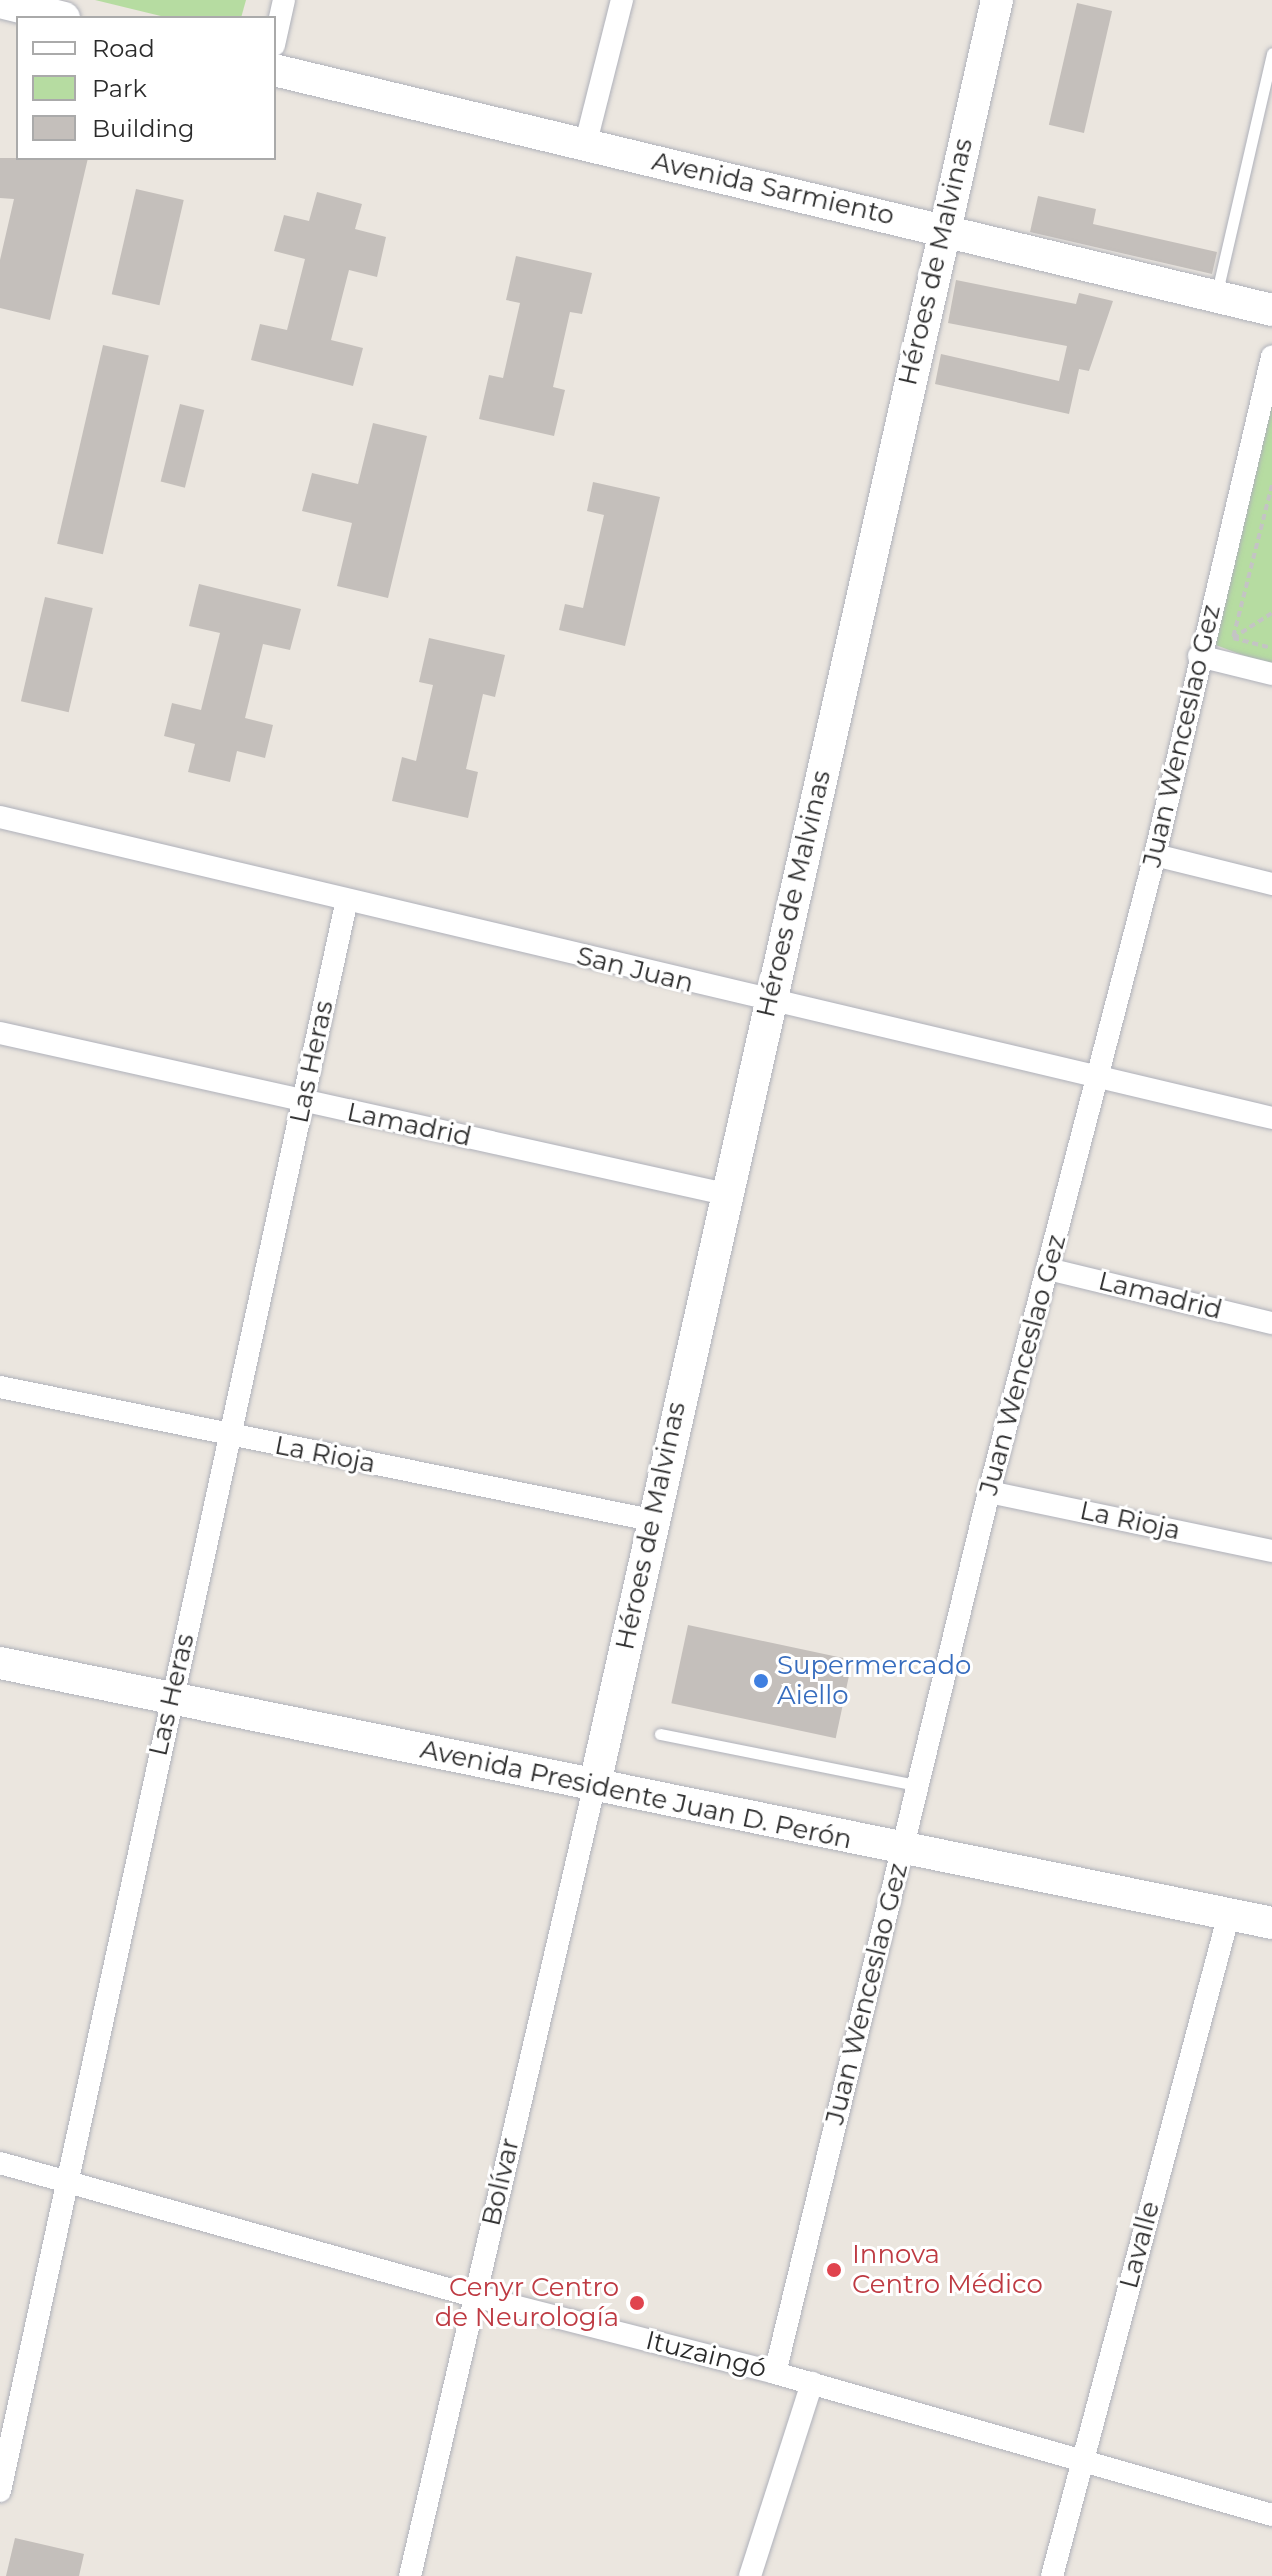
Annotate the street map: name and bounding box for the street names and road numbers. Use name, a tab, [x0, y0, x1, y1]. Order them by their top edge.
street label: Héroes de Malvinas	[892, 136, 980, 388]
street label: Avenida Sarmiento	[649, 146, 897, 232]
street label: Juan Wenceslao Gez	[1137, 602, 1227, 870]
street label: Héroes de Malvinas	[750, 768, 838, 1020]
street label: San Juan	[573, 940, 697, 1000]
street label: Las Heras	[284, 998, 340, 1126]
street label: Lamadrid	[344, 1097, 474, 1153]
street label: Juan Wenceslao Gez	[973, 1231, 1073, 1499]
street label: Lamadrid	[1095, 1266, 1225, 1326]
street label: Héroes de Malvinas	[609, 1399, 693, 1653]
street label: La Rioja	[272, 1430, 378, 1480]
street label: La Rioja	[1077, 1495, 1183, 1547]
street label: Las Heras	[143, 1631, 201, 1759]
street label: Avenida Presidente Juan D. Perón	[417, 1734, 855, 1856]
street label: Juan Wenceslao Gez	[819, 1860, 915, 2128]
street label: Bolívar	[476, 2135, 526, 2229]
street label: Lavalle	[1113, 2198, 1167, 2292]
street label: Ituzaingó	[642, 2325, 770, 2385]

